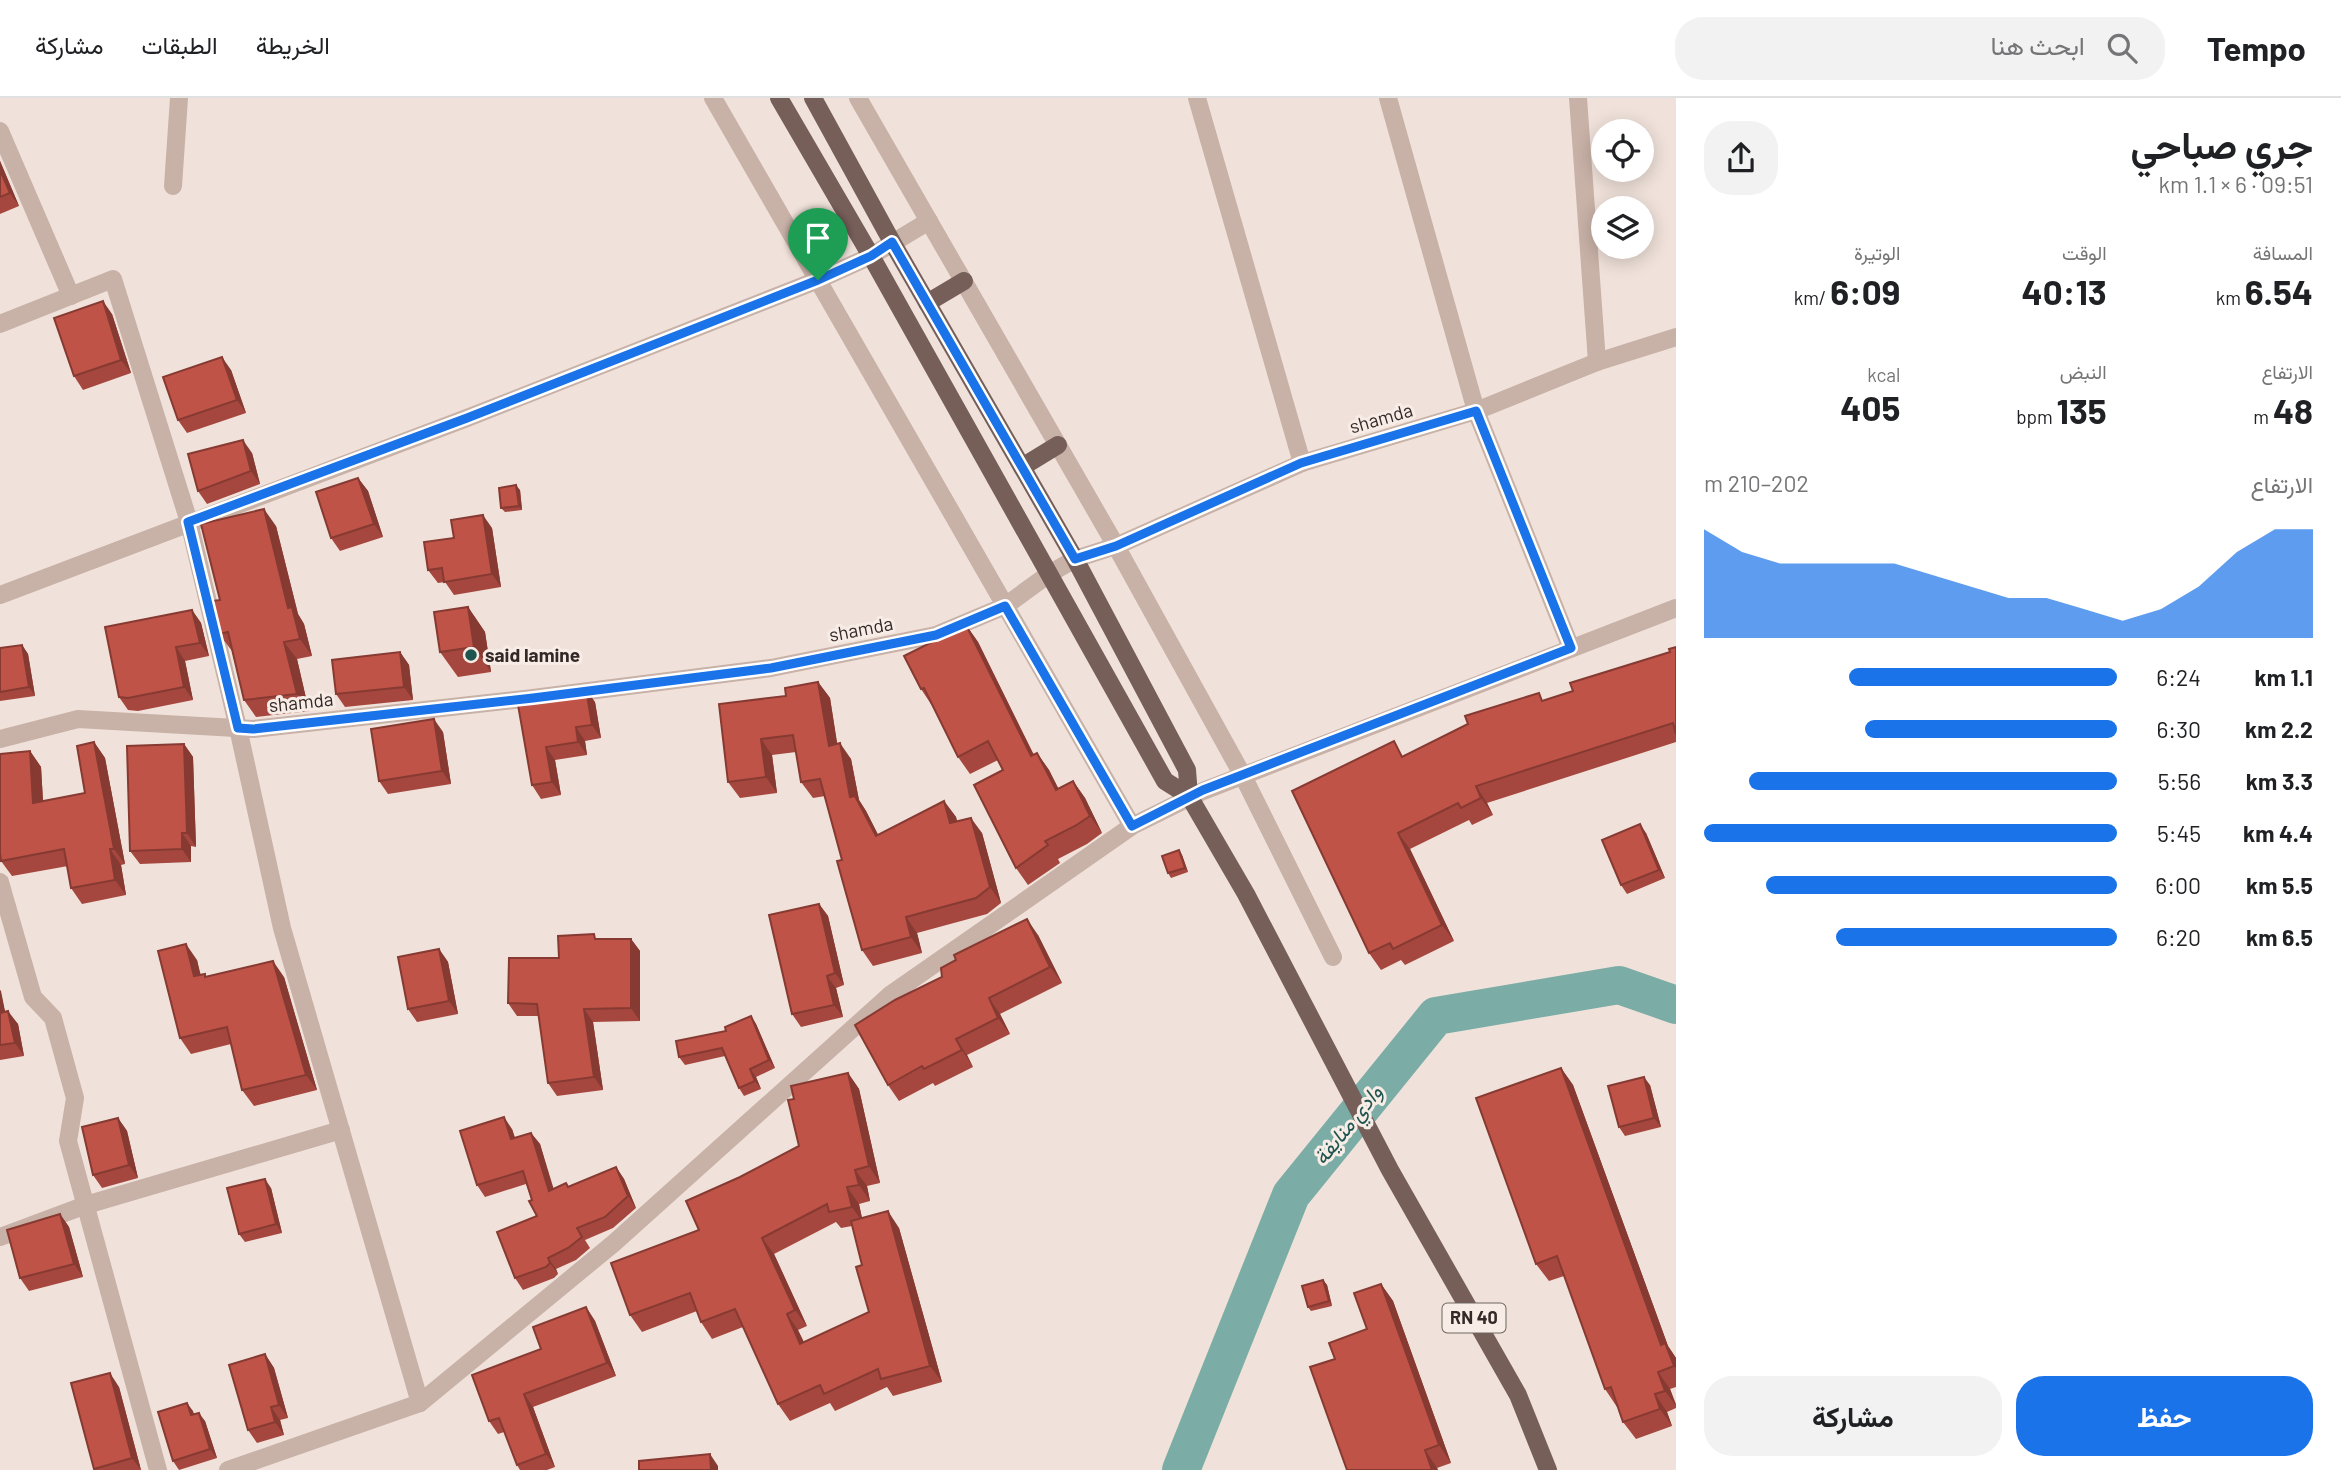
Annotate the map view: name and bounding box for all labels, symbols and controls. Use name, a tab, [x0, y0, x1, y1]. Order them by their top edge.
search box	[1675, 17, 2165, 80]
text: Tempo	[2207, 28, 2306, 68]
text: ابحث هنا	[1990, 29, 2085, 60]
icon: search	[2103, 29, 2141, 67]
text: مشاركة	[35, 30, 103, 59]
text: الطبقات	[141, 30, 218, 59]
text: الخريطة	[256, 30, 330, 59]
map controls	[1591, 119, 1654, 259]
button: locate	[1591, 119, 1654, 182]
button: share	[1704, 121, 1778, 195]
text: جري صباحي	[2130, 121, 2313, 167]
text: 09:51 · 6 × 1.1 km	[2159, 170, 2313, 198]
button: layers	[1591, 196, 1654, 259]
pin	[788, 208, 848, 280]
icon: arrive	[799, 219, 837, 257]
text: الوتيرة	[1854, 241, 1900, 264]
text: الوقت	[2062, 241, 2107, 264]
text: المسافة	[2253, 241, 2313, 264]
text: 6:09	[1830, 270, 1900, 312]
text: 40:13	[2022, 270, 2107, 312]
text: 6.54	[2245, 270, 2313, 312]
text: /km	[1794, 286, 1830, 309]
text: km	[2216, 286, 2245, 309]
text: النبض	[2060, 360, 2107, 383]
text: الارتفاع	[2261, 360, 2313, 383]
text: kcal	[1867, 363, 1900, 386]
text: 405	[1840, 386, 1900, 428]
text: 135	[2057, 389, 2107, 431]
text: 48	[2273, 389, 2313, 431]
street label: shamda	[1347, 398, 1415, 437]
text: bpm	[2016, 405, 2057, 428]
text: m	[2253, 405, 2273, 428]
text: 202–210 m	[1704, 469, 1809, 497]
text: الارتفاع	[2251, 470, 2313, 498]
street label: shamda	[827, 611, 895, 646]
place label: said lamine	[485, 643, 580, 666]
marker: said lamine	[463, 647, 479, 663]
text: 6:24	[2156, 663, 2201, 691]
text: 1.1 km	[2254, 663, 2313, 691]
street label: shamda	[268, 687, 334, 716]
text: 6:30	[2157, 715, 2201, 743]
text: 2.2 km	[2245, 715, 2313, 743]
text: 5:56	[2158, 767, 2201, 795]
text: 3.3 km	[2246, 767, 2313, 795]
text: 5:45	[2157, 819, 2201, 847]
text: 4.4 km	[2243, 819, 2313, 847]
text: 6:00	[2155, 871, 2201, 899]
text: 5.5 km	[2246, 871, 2313, 899]
text: 6:20	[2156, 923, 2201, 951]
text: 6.5 km	[2246, 923, 2313, 951]
water label: وادي منايفة	[1307, 1079, 1391, 1173]
road number: RN 40	[1442, 1303, 1506, 1332]
button: مشاركة	[1704, 1376, 2002, 1456]
button: حفظ	[2016, 1376, 2313, 1456]

